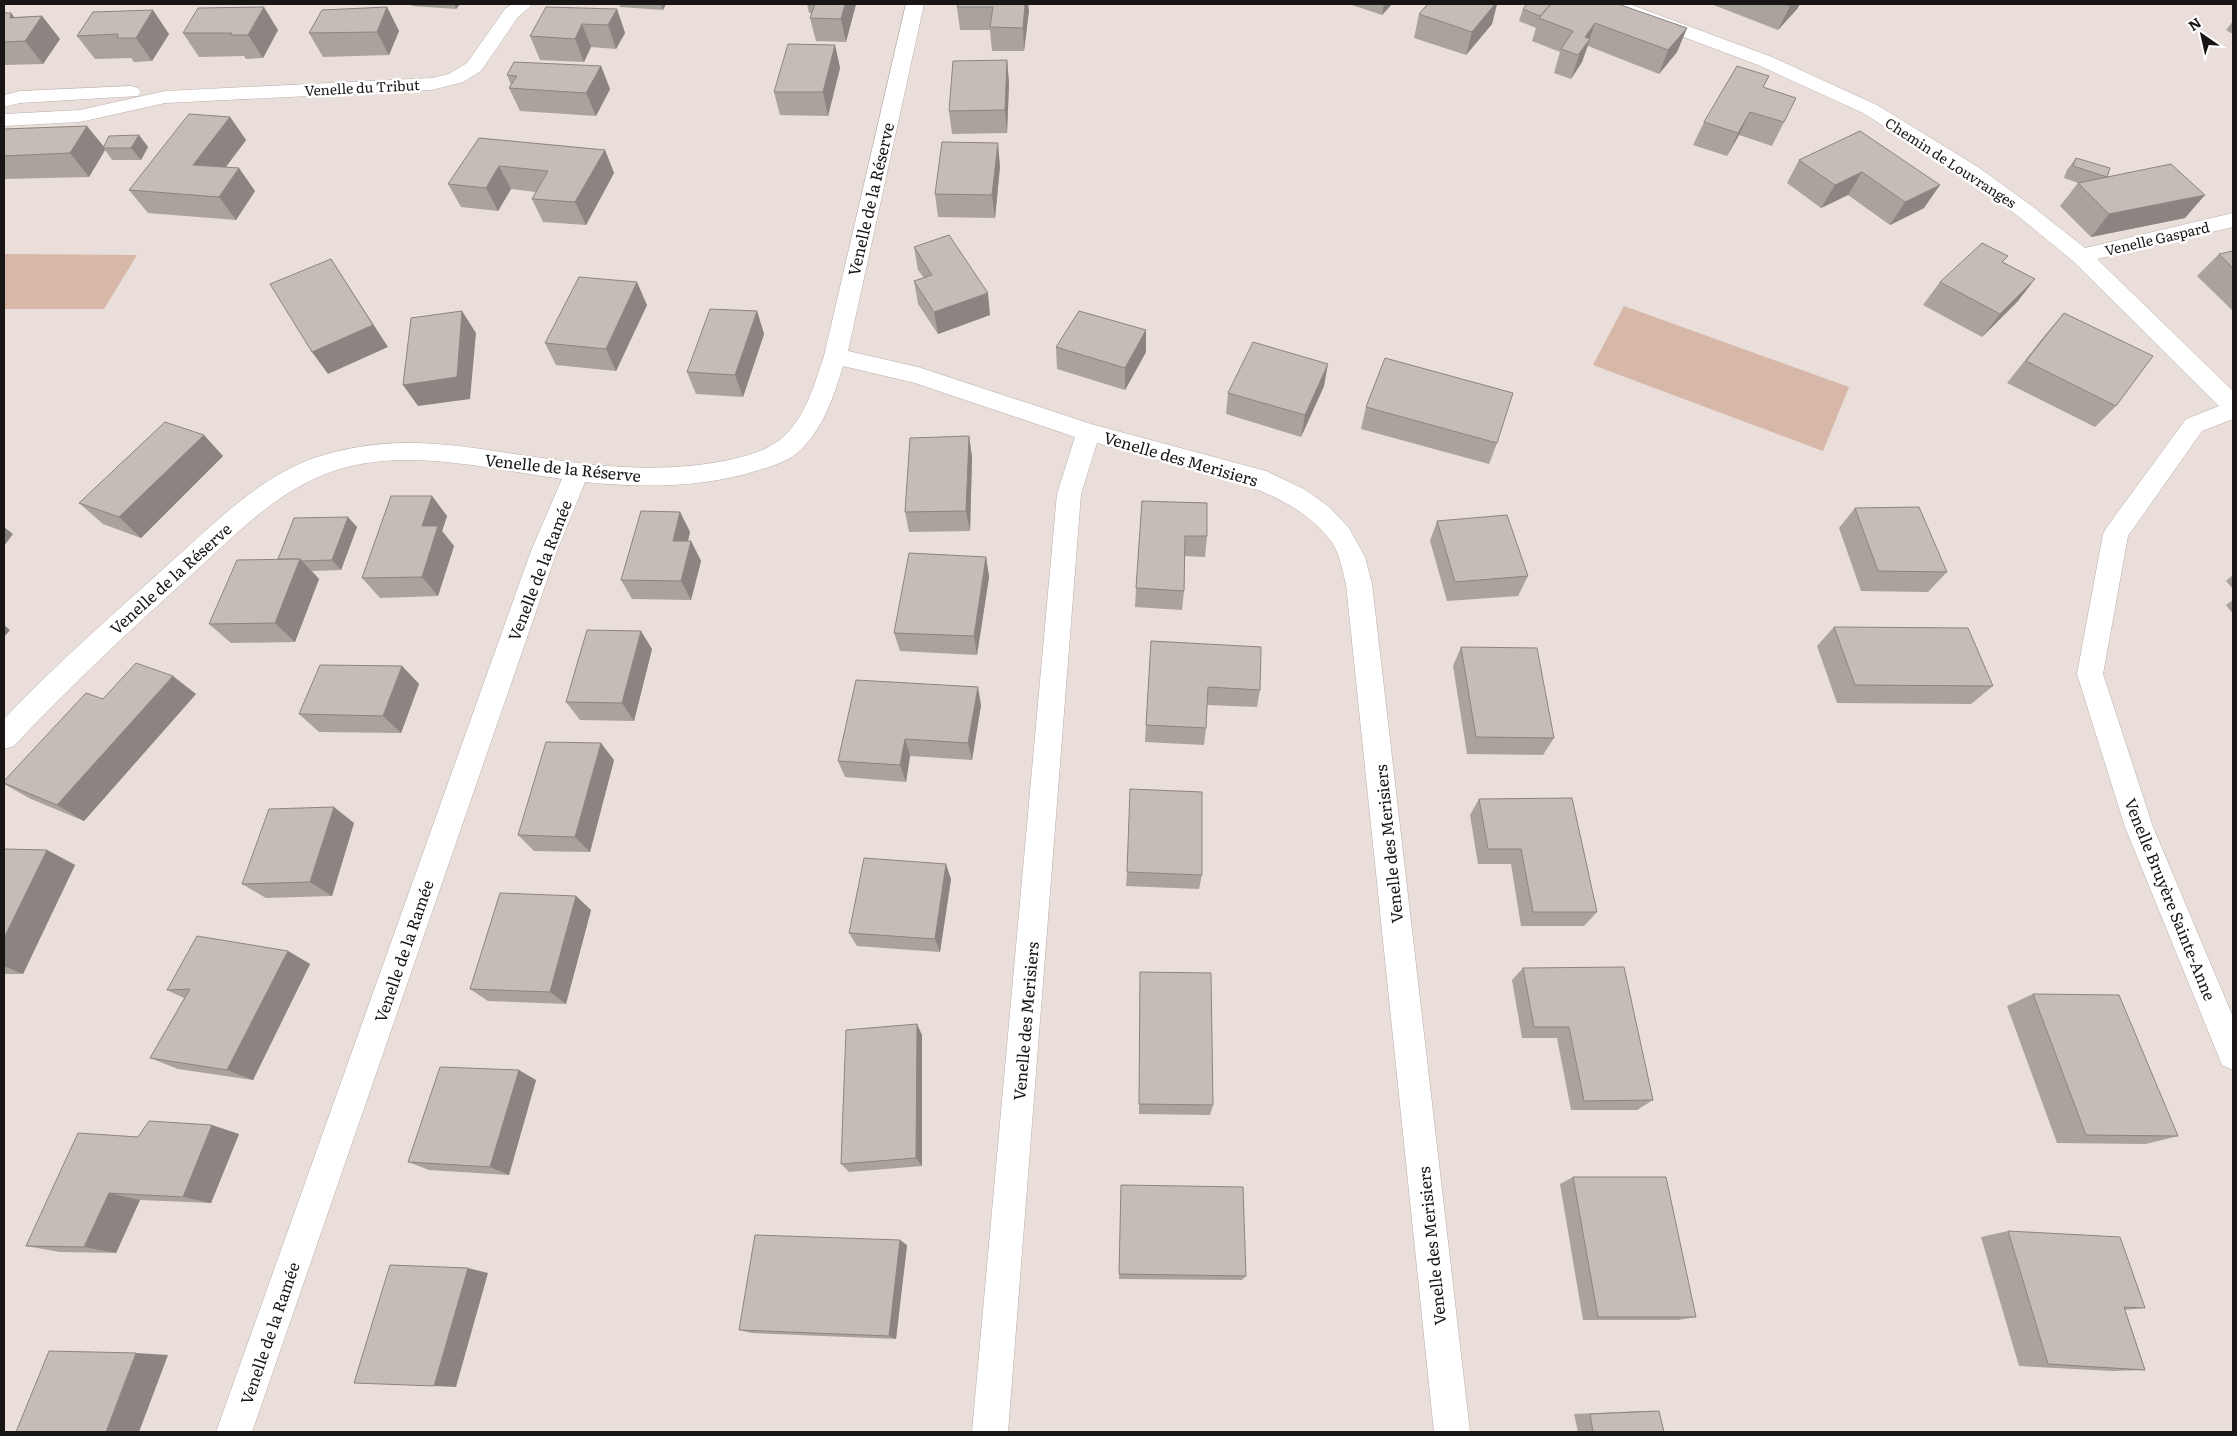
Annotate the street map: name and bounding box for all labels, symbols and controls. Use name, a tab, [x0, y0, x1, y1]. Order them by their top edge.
north arrow	[2177, 10, 2227, 60]
text: N	[2184, 12, 2205, 35]
street label: Venelle du Tribut	[304, 74, 420, 100]
street label: Chemin de Louvranges	[1881, 112, 2021, 212]
street label: Venelle de la Réserve	[841, 120, 899, 278]
street label: Venelle Gaspard	[2103, 216, 2212, 260]
street label: Venelle des Merisiers	[1101, 424, 1261, 492]
street label: Venelle de la Réserve	[484, 447, 642, 487]
street label: Venelle de la Ramée	[501, 496, 577, 644]
street label: Venelle de la Réserve	[104, 517, 236, 639]
street label: Venelle des Merisiers	[1368, 763, 1408, 925]
street label: Venelle Bruyère Sainte-Anne	[2119, 794, 2223, 1004]
street label: Venelle de la Ramée	[367, 877, 439, 1025]
street label: Venelle des Merisiers	[1006, 941, 1044, 1101]
street label: Venelle des Merisiers	[1411, 1165, 1451, 1327]
street label: Venelle de la Ramée	[233, 1259, 305, 1407]

